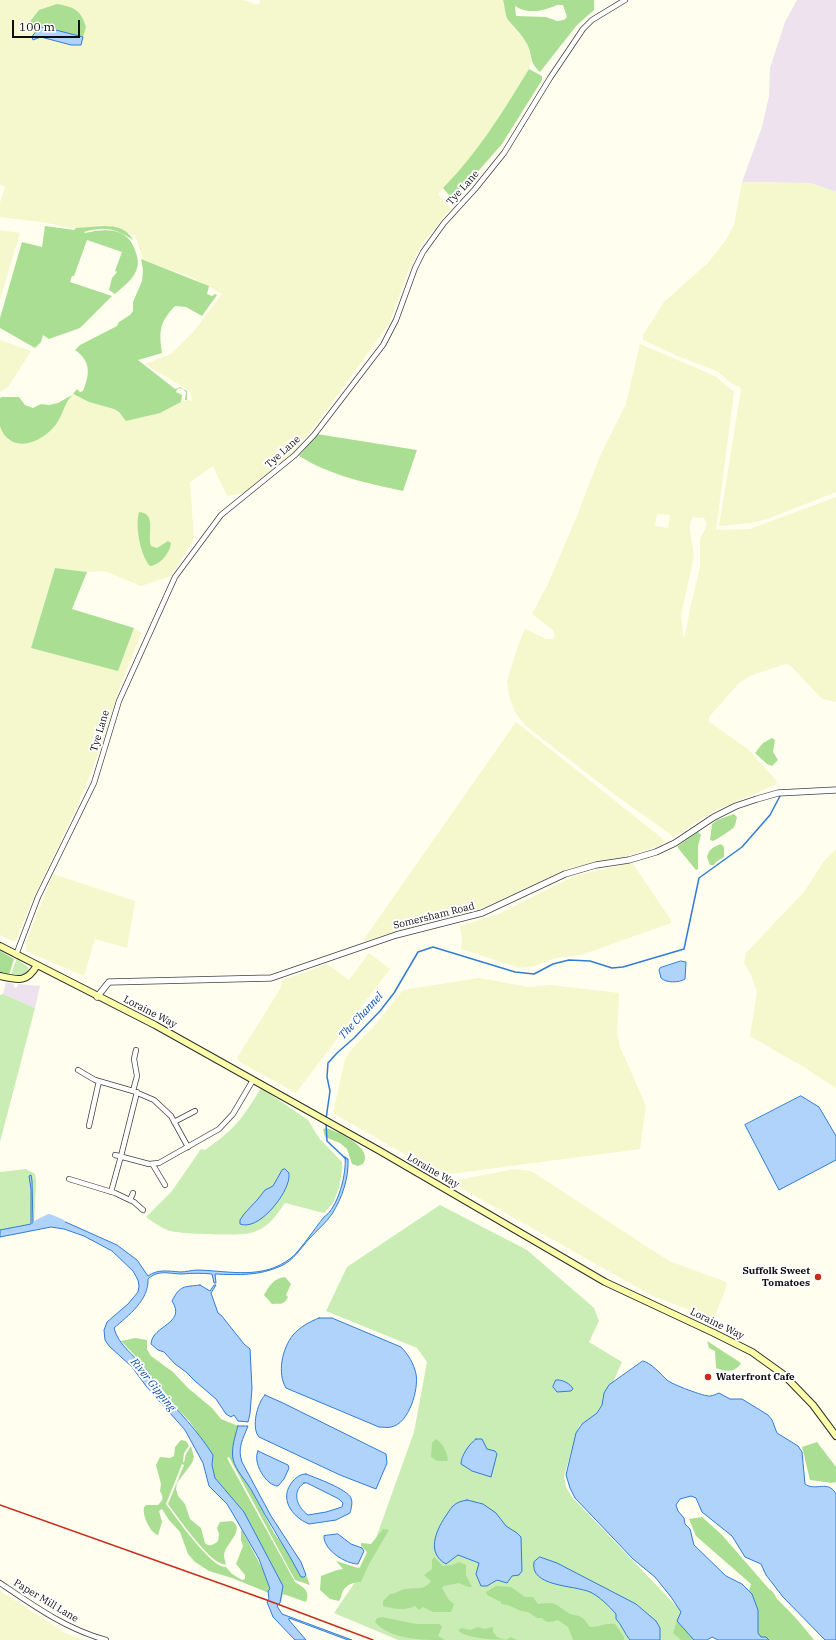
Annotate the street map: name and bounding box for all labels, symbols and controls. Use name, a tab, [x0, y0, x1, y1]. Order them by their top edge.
scale bar	[14, 12, 82, 38]
text: 100 m	[19, 19, 55, 34]
street label: Tye Lane	[444, 168, 482, 208]
street label: Tye Lane	[263, 433, 303, 471]
street label: Tye Lane	[88, 709, 112, 753]
street label: Somersham Road	[392, 900, 476, 932]
water label: The Channel	[336, 990, 386, 1042]
street label: Loraine Way	[121, 993, 179, 1031]
street label: Loraine Way	[405, 1151, 461, 1191]
place label: Suffolk Sweet Tomatoes	[742, 1265, 810, 1288]
marker: Suffolk Sweet Tomatoes	[813, 1272, 823, 1282]
street label: Loraine Way	[688, 1306, 746, 1342]
water label: River Gipping	[128, 1356, 178, 1414]
place label: Waterfront Cafe	[716, 1371, 795, 1383]
marker: Waterfront Cafe	[703, 1372, 713, 1382]
street label: Paper Mill Lane	[12, 1577, 80, 1625]

